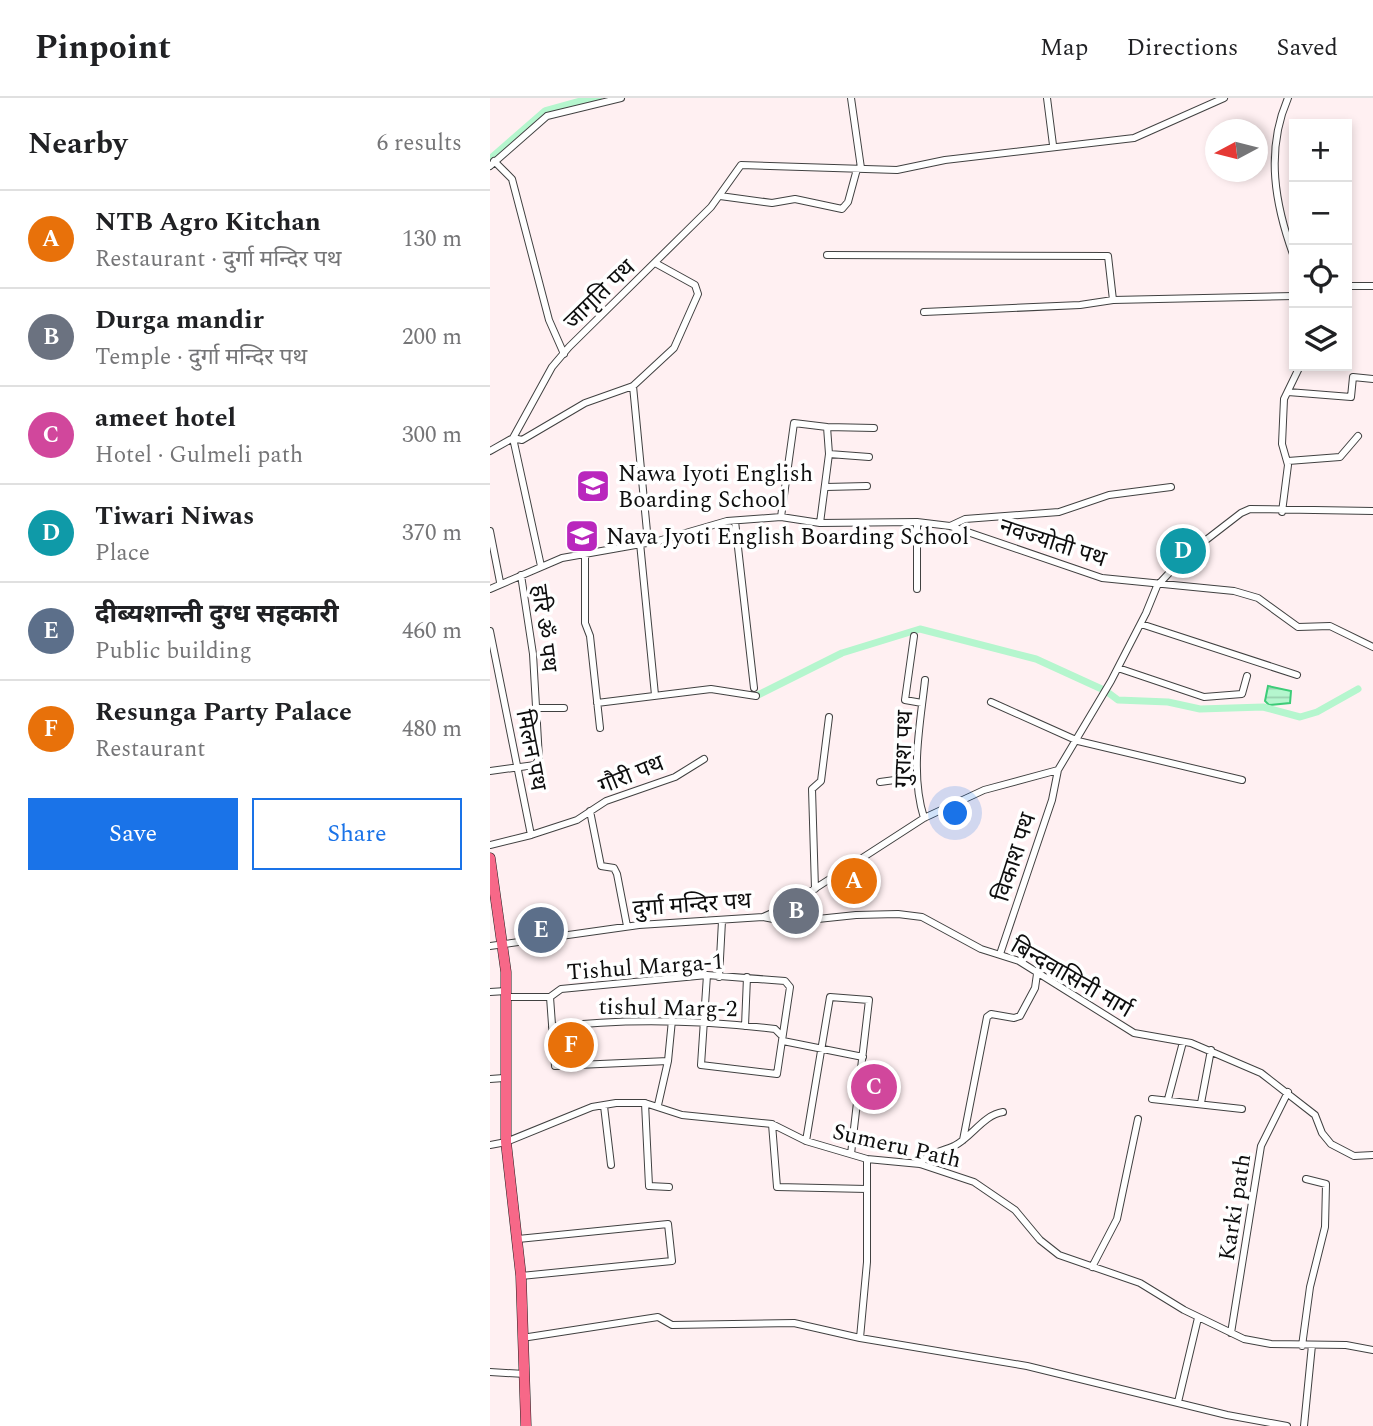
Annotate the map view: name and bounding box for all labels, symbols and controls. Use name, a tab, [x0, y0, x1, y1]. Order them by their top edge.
text: Pinpoint	[35, 23, 171, 73]
text: Map	[1040, 30, 1088, 66]
text: Directions	[1126, 30, 1238, 66]
text: Saved	[1276, 30, 1338, 66]
north arrow	[1205, 119, 1268, 182]
map controls	[1289, 119, 1352, 371]
button: +	[1289, 119, 1352, 182]
text: Nearby	[28, 121, 127, 167]
text: 6 results	[377, 126, 462, 161]
button: −	[1289, 182, 1352, 245]
text: NTB Agro Kitchan	[95, 202, 321, 242]
text: A	[42, 222, 60, 257]
text: 130 m	[402, 222, 462, 257]
text: Restaurant · दुर्गा मन्दिर पथ	[95, 242, 342, 277]
button: locate	[1289, 245, 1352, 308]
street label: जागृति पथ	[556, 251, 645, 338]
text: Durga mandir	[95, 300, 264, 340]
button: layers	[1289, 308, 1352, 371]
text: B	[43, 320, 59, 355]
text: 200 m	[402, 320, 462, 355]
text: Temple · दुर्गा मन्दिर पथ	[95, 340, 307, 375]
text: ameet hotel	[95, 398, 236, 438]
text: C	[43, 418, 59, 453]
text: 300 m	[402, 418, 462, 453]
text: Hotel · Gulmeli path	[95, 438, 303, 473]
place label: Nawa Iyoti English Boarding School	[618, 457, 813, 518]
school or university icon: Nawa Iyoti English Boarding School	[574, 467, 612, 505]
text: Tiwari Niwas	[95, 496, 254, 536]
street label: नवज्योती पथ	[995, 510, 1112, 578]
text: D	[42, 516, 60, 551]
text: 370 m	[402, 516, 462, 551]
school or university icon: Nava Jyoti English Boarding School	[563, 517, 601, 555]
place label: Nava Jyoti English Boarding School	[606, 520, 969, 555]
pin: D	[1160, 525, 1206, 577]
text: Place	[95, 536, 150, 571]
street label: हरि ॐ पथ	[521, 582, 566, 675]
text: दीब्यशान्ती दुग्ध सहकारी	[95, 594, 339, 634]
text: E	[43, 614, 59, 649]
text: 460 m	[402, 614, 462, 649]
text: Public building	[95, 634, 252, 669]
text: Resunga Party Palace	[95, 692, 352, 732]
street label: मिलन पथ	[506, 707, 556, 795]
street label: गुराश पथ	[886, 708, 923, 788]
text: F	[44, 712, 58, 747]
text: 480 m	[402, 712, 462, 747]
text: Restaurant	[95, 732, 205, 767]
street label: गौरी पथ	[594, 746, 671, 804]
your location	[938, 796, 972, 830]
button: Save	[28, 798, 238, 870]
button: Share	[252, 798, 462, 870]
street label: विकाश पथ	[985, 807, 1047, 906]
pin: A	[831, 855, 877, 907]
street label: दुर्गा मन्दिर पथ	[632, 884, 754, 927]
pin: B	[773, 885, 819, 937]
pin: E	[518, 904, 564, 956]
street label: बिन्दवासिनी मार्ग	[1004, 929, 1140, 1028]
street label: Tishul Marga-1	[566, 945, 725, 990]
street label: tishul Marg-2	[598, 990, 738, 1027]
pin: F	[548, 1019, 594, 1071]
pin: C	[851, 1061, 897, 1113]
street label: Sumeru Path	[829, 1115, 964, 1178]
street label: Karki path	[1210, 1151, 1261, 1263]

